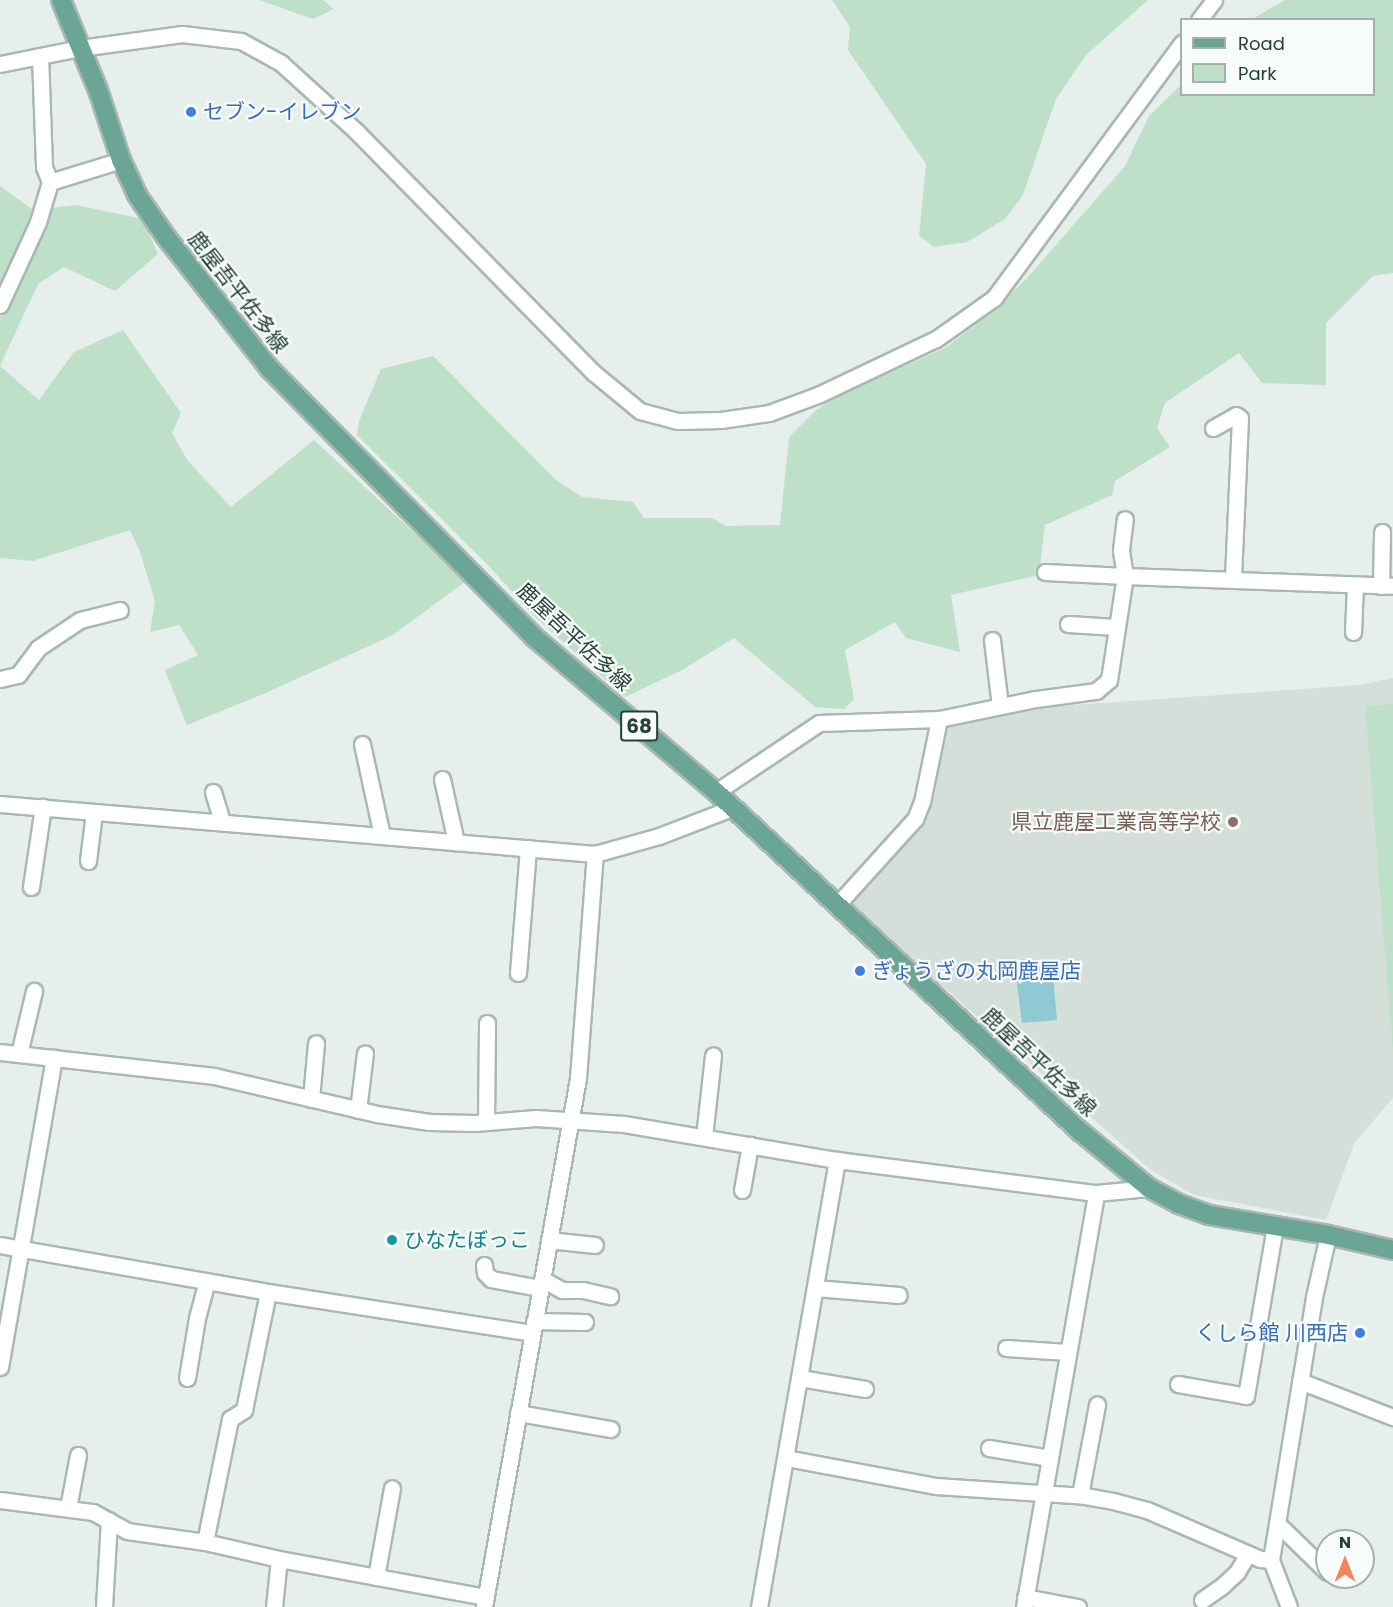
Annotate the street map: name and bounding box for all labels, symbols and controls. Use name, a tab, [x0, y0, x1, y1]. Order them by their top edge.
legend	[1180, 18, 1375, 96]
text: Road	[1238, 31, 1285, 56]
text: Park	[1238, 61, 1277, 86]
place label: セブン-イレブン	[203, 99, 362, 125]
marker: セブン-イレブン	[184, 105, 198, 119]
street label: 鹿屋吾平佐多線	[183, 226, 293, 358]
street label: 鹿屋吾平佐多線	[512, 578, 636, 696]
road number: 68	[620, 709, 658, 743]
place label: 県立鹿屋工業高等学校	[1011, 809, 1221, 835]
marker: 県立鹿屋工業高等学校	[1226, 815, 1240, 829]
place label: ぎょうざの丸岡鹿屋店	[872, 958, 1082, 984]
marker: ぎょうざの丸岡鹿屋店	[853, 964, 867, 978]
street label: 鹿屋吾平佐多線	[977, 1003, 1101, 1121]
place label: ひなたぼっこ	[404, 1227, 530, 1253]
marker: ひなたぼっこ	[385, 1233, 399, 1247]
place label: くしら館 川西店	[1195, 1320, 1348, 1346]
marker: くしら館 川西店	[1353, 1326, 1367, 1340]
north arrow	[1315, 1529, 1375, 1589]
text: N	[1339, 1531, 1351, 1554]

